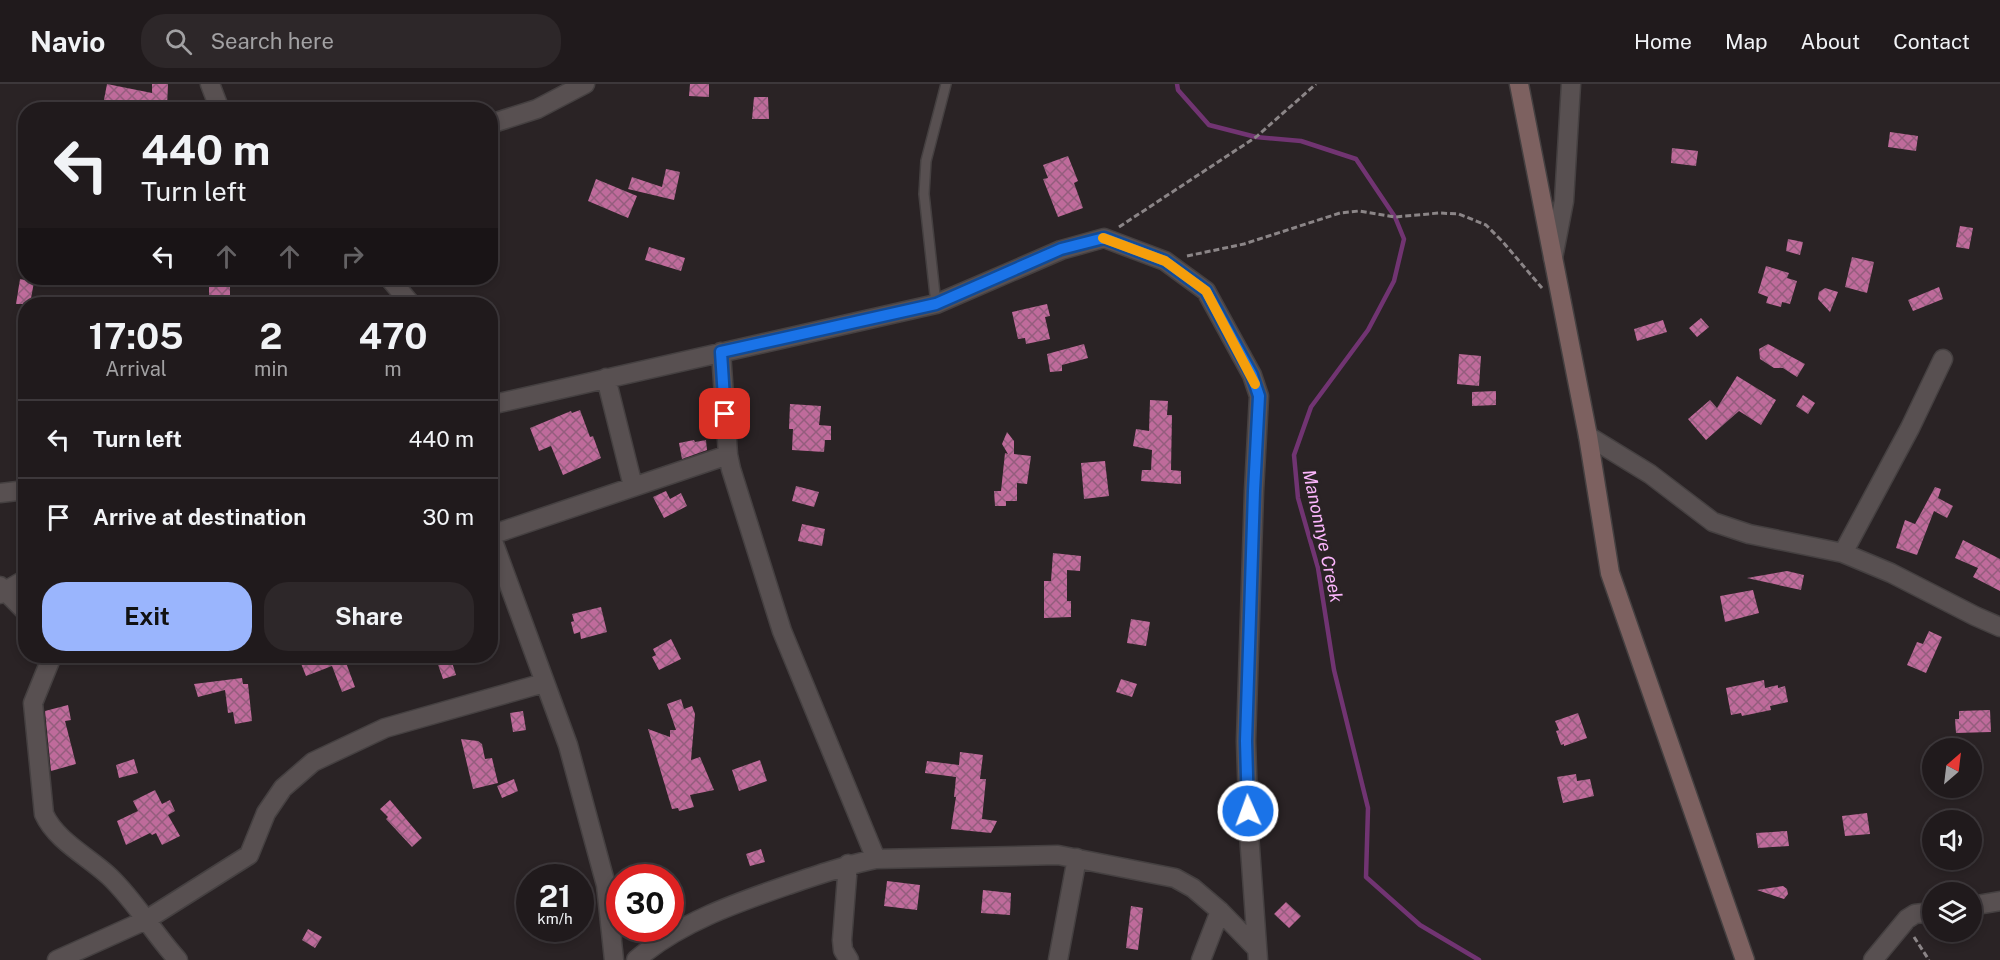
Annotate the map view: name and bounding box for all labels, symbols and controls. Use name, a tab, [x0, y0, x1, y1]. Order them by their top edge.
search box	[141, 14, 561, 68]
text: Navio	[30, 25, 105, 58]
icon: search	[162, 25, 195, 58]
text: Search here	[210, 28, 334, 54]
text: Home	[1634, 29, 1692, 54]
text: Map	[1725, 29, 1768, 54]
text: About	[1801, 29, 1860, 54]
text: Contact	[1893, 29, 1970, 54]
text: 440 m	[141, 125, 270, 174]
icon: left	[42, 126, 120, 204]
text: Turn left	[141, 175, 247, 207]
icon: left	[147, 240, 180, 273]
icon: ahead	[210, 240, 243, 273]
icon: ahead	[273, 240, 306, 273]
icon: right	[336, 240, 369, 273]
text: 17:05	[88, 315, 184, 357]
text: 2	[260, 315, 282, 357]
text: 470	[358, 315, 428, 357]
text: Arrival	[105, 357, 167, 381]
text: min	[254, 357, 288, 381]
text: m	[384, 357, 402, 381]
pin	[699, 388, 750, 439]
icon: arrive	[708, 397, 741, 430]
icon: left	[42, 423, 75, 456]
text: Turn left	[93, 426, 182, 452]
text: 440 m	[409, 426, 474, 452]
water label: Manonnye Creek	[1299, 468, 1347, 605]
icon: arrive	[42, 501, 75, 534]
text: Arrive at destination	[93, 504, 306, 530]
text: 30 m	[422, 504, 474, 530]
button: Exit	[42, 582, 252, 651]
button: Share	[264, 582, 474, 651]
north arrow	[1922, 738, 1982, 798]
map controls	[1922, 738, 1982, 942]
position arrow	[1216, 779, 1280, 843]
button: sound	[1922, 810, 1982, 870]
speed limit sign: 30	[606, 864, 684, 942]
text: 21	[539, 878, 571, 914]
button: layers	[1922, 882, 1982, 942]
text: km/h	[537, 910, 573, 927]

